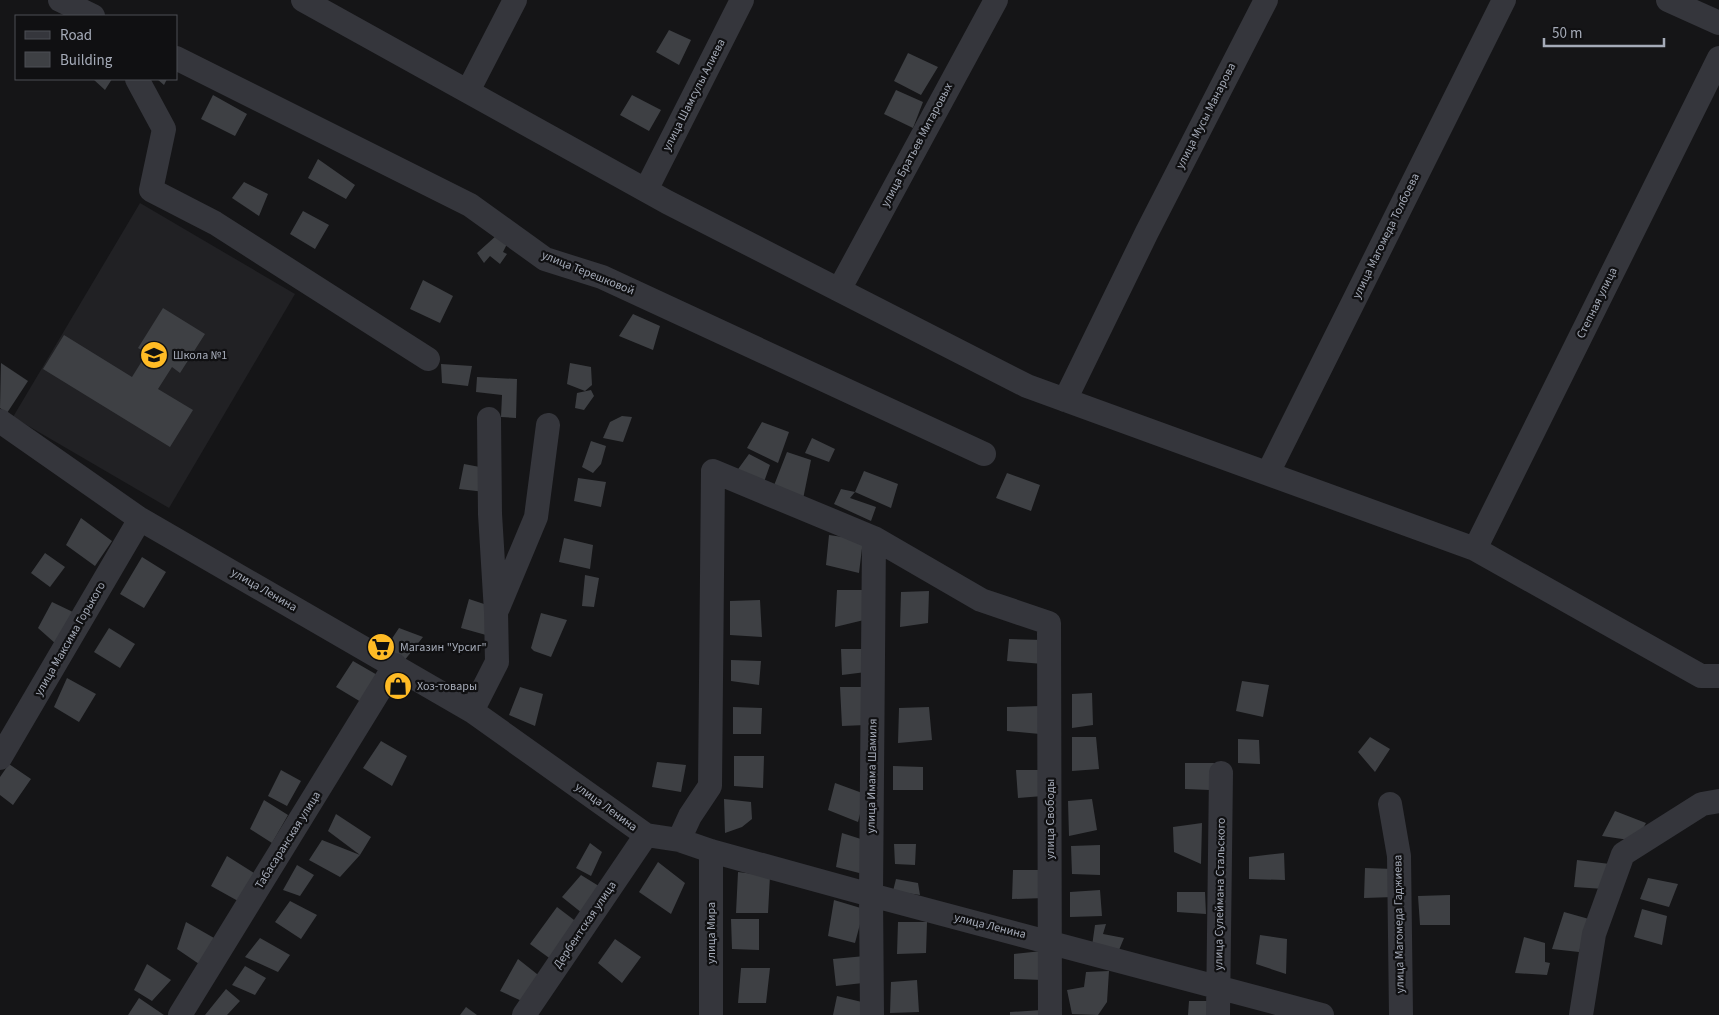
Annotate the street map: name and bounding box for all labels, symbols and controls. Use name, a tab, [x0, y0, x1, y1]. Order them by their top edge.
legend	[15, 15, 178, 80]
scale bar	[1544, 15, 1664, 47]
text: 50 m	[1552, 23, 1582, 44]
text: Road	[60, 25, 92, 46]
street label: улица Шамсулы Алиева	[658, 36, 730, 154]
text: Building	[60, 50, 113, 71]
street label: улица Мусы Манарова	[1172, 60, 1240, 172]
street label: улица Братьев Митаровых	[877, 79, 957, 210]
street label: улица Магомеда Толбоева	[1348, 170, 1424, 302]
street label: улица Терешковой	[539, 247, 637, 299]
street label: Степная улица	[1572, 265, 1622, 341]
school or university icon: Школа №1	[139, 340, 169, 370]
place label: Школа №1	[173, 347, 227, 364]
street label: улица Ленина	[228, 564, 300, 616]
street label: улица Максима Горького	[30, 579, 110, 699]
supermarket icon: Магазин "Урсиг"	[366, 632, 396, 662]
place label: Магазин "Урсиг"	[400, 639, 487, 656]
shop icon: Хоз-товары	[383, 671, 413, 701]
place label: Хоз-товары	[417, 678, 477, 695]
street label: улица Имама Шамиля	[862, 718, 882, 834]
street label: улица Ленина	[571, 778, 641, 836]
street label: улица Свободы	[1042, 779, 1059, 859]
street label: Табасаранская улица	[251, 788, 325, 892]
street label: улица Сулеймана Стальского	[1210, 817, 1230, 971]
street label: улица Магомеда Гаджиева	[1389, 855, 1409, 993]
street label: Дербентская улица	[549, 878, 621, 972]
street label: улица Мира	[703, 902, 720, 964]
street label: улица Ленина	[952, 909, 1028, 943]

